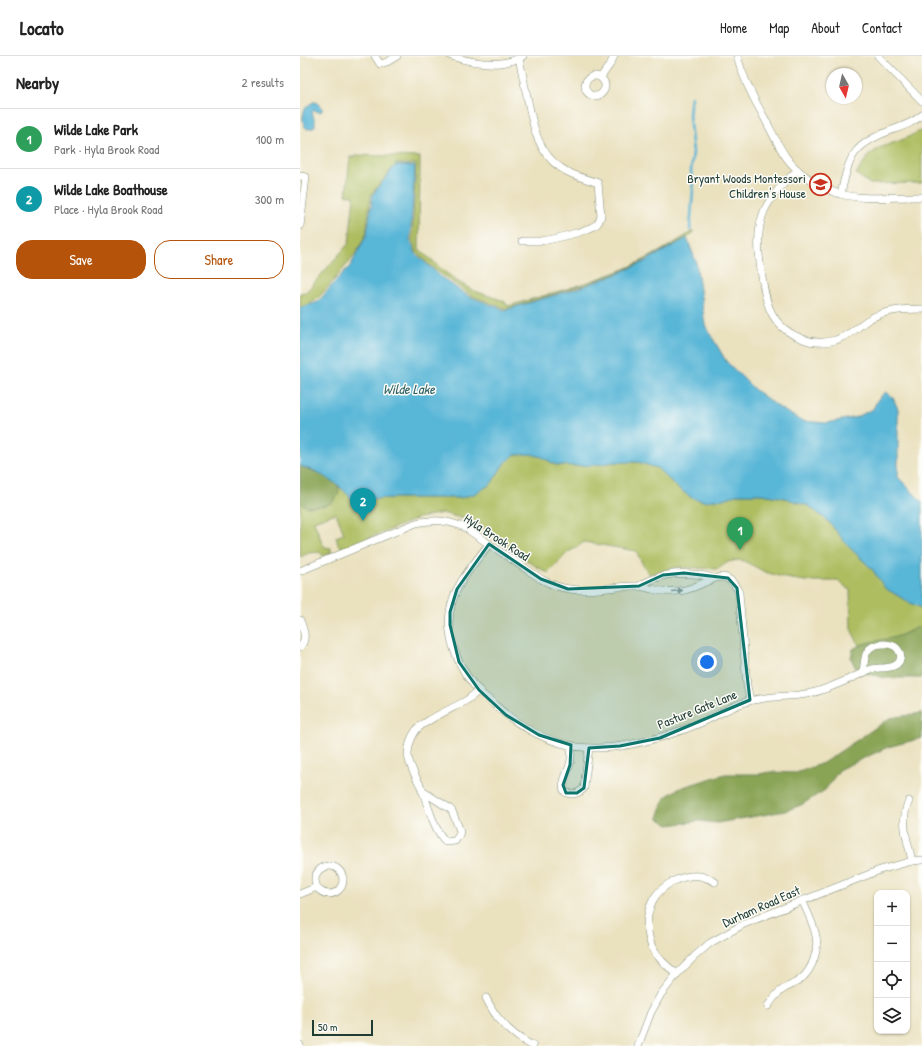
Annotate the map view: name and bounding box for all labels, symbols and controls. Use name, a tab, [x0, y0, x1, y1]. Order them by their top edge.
text: Locato	[20, 15, 64, 41]
text: Home	[720, 18, 747, 37]
text: Map	[769, 18, 789, 37]
text: About	[811, 18, 840, 37]
text: Contact	[862, 18, 902, 37]
north arrow	[826, 68, 862, 104]
text: Nearby	[16, 71, 59, 94]
text: 2 results	[242, 73, 284, 91]
text: Wilde Lake Park	[54, 119, 138, 140]
text: 1	[27, 130, 31, 148]
text: 100 m	[256, 130, 284, 148]
text: Park · Hyla Brook Road	[54, 140, 159, 158]
place label: Bryant Woods Montessori Children's House	[687, 169, 806, 202]
school or university icon: Bryant Woods Montessori Children's House	[808, 172, 834, 198]
text: Wilde Lake Boathouse	[54, 179, 168, 200]
text: 2	[26, 190, 32, 208]
text: 300 m	[255, 190, 284, 208]
text: Place · Hyla Brook Road	[54, 200, 163, 218]
button: Save	[16, 240, 146, 279]
button: Share	[154, 240, 284, 279]
water label: Wilde Lake	[383, 379, 436, 398]
pin: 2	[350, 488, 376, 521]
street label: Hyla Brook Road	[461, 509, 533, 565]
pin: 1	[727, 517, 753, 550]
one-way arrow	[671, 588, 683, 594]
your location	[697, 652, 717, 672]
street label: Pasture Gate Lane	[655, 685, 739, 733]
street label: Durham Road East	[719, 881, 803, 931]
map controls	[874, 890, 910, 1034]
button: +	[874, 890, 910, 926]
button: −	[874, 926, 910, 962]
button: locate	[874, 962, 910, 998]
button: layers	[874, 998, 910, 1034]
scale bar	[312, 1018, 373, 1037]
text: 50 m	[318, 1020, 338, 1034]

